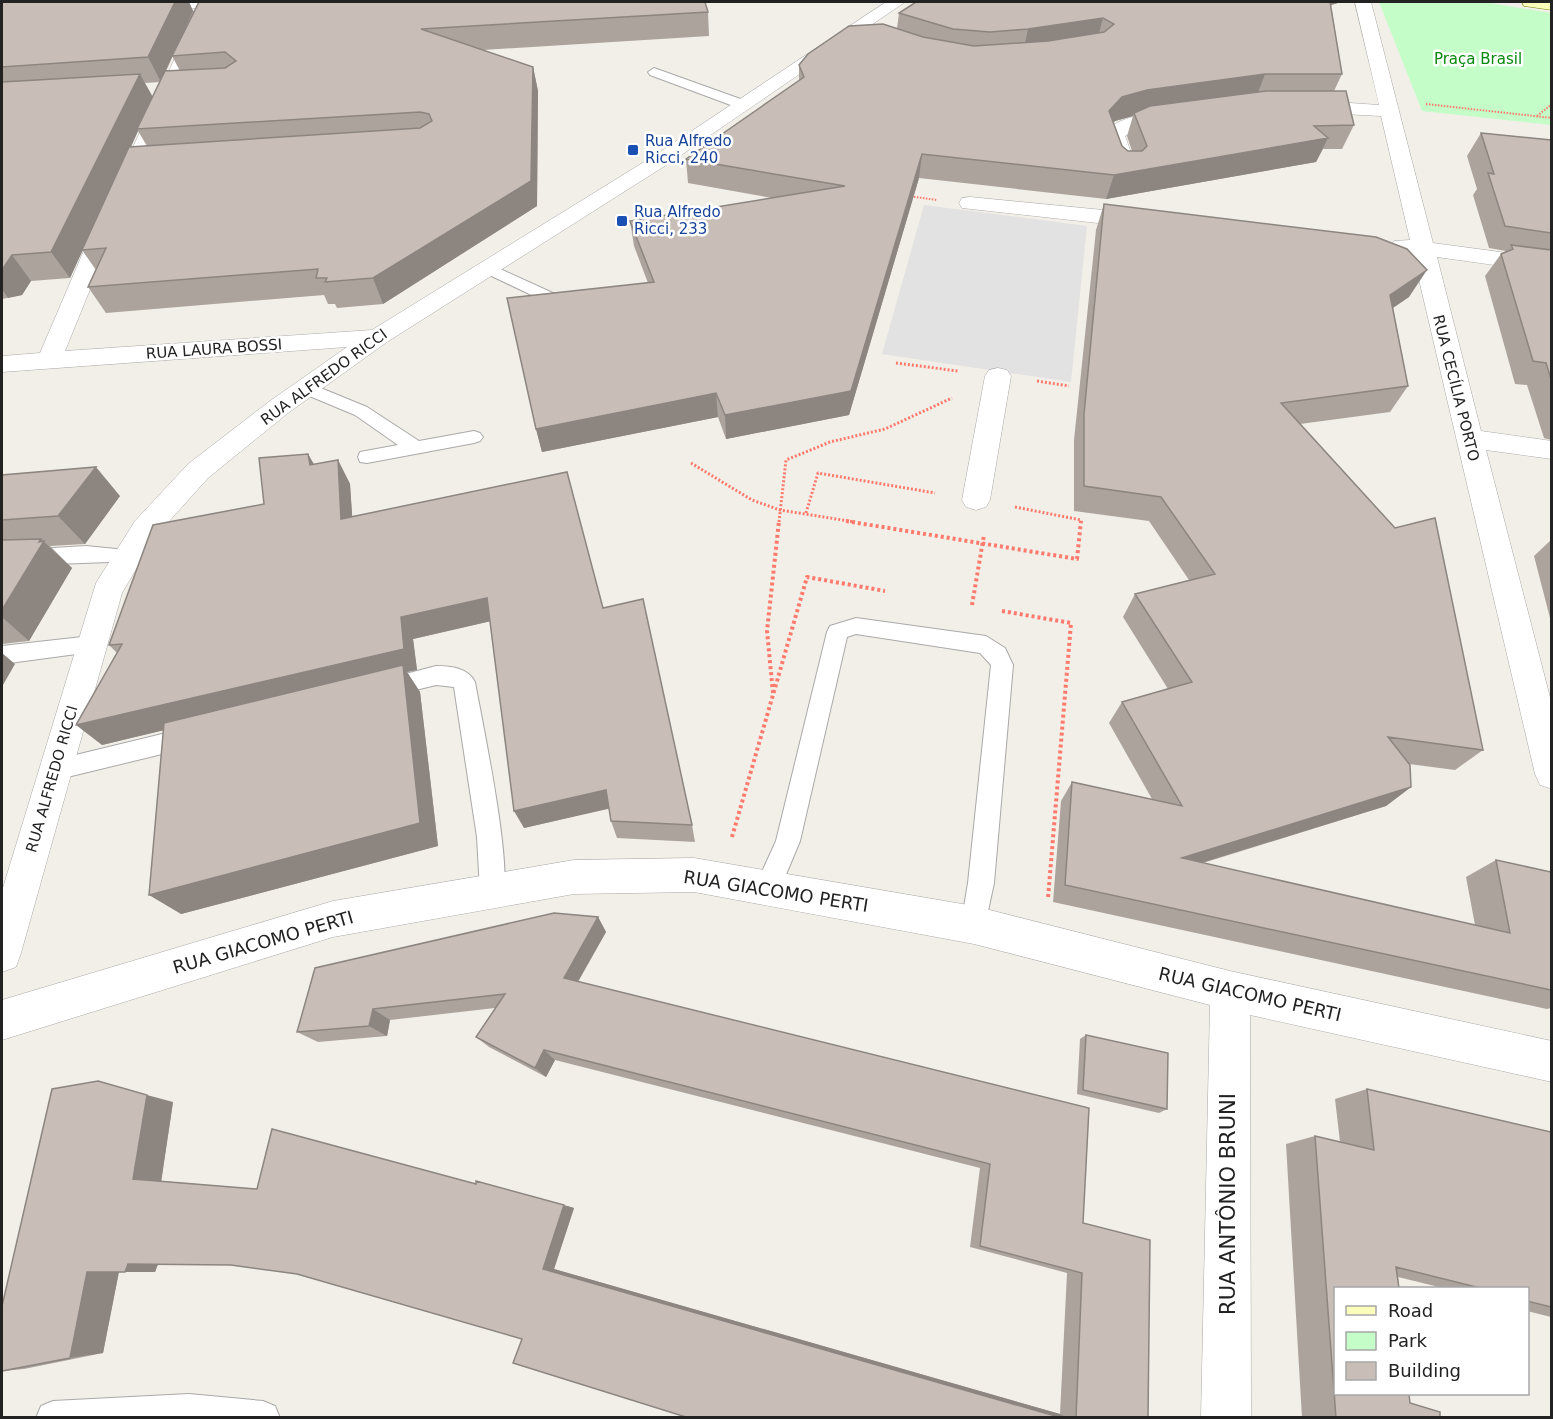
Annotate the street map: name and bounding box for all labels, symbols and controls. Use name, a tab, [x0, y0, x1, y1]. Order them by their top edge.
park label: Praça Brasil	[1434, 50, 1522, 68]
place label: Rua Alfredo Ricci, 240	[645, 132, 732, 167]
marker: Rua Alfredo Ricci, 240	[626, 143, 640, 157]
place label: Rua Alfredo Ricci, 233	[634, 203, 721, 238]
marker: Rua Alfredo Ricci, 233	[615, 214, 629, 228]
street label: RUA CECÍLIA PORTO	[1429, 313, 1484, 463]
street label: RUA ALFREDO RICCI	[257, 325, 391, 429]
street label: RUA LAURA BOSSI	[145, 335, 283, 363]
street label: RUA ALFREDO RICCI	[22, 704, 82, 854]
street label: RUA GIACOMO PERTI	[682, 866, 870, 916]
street label: RUA GIACOMO PERTI	[170, 906, 356, 978]
street label: RUA GIACOMO PERTI	[1157, 963, 1343, 1025]
street label: RUA ANTÔNIO BRUNI	[1215, 1093, 1240, 1315]
legend	[1334, 1287, 1529, 1395]
text: Road	[1388, 1300, 1433, 1321]
text: Park	[1388, 1330, 1427, 1351]
text: Building	[1388, 1360, 1461, 1381]

